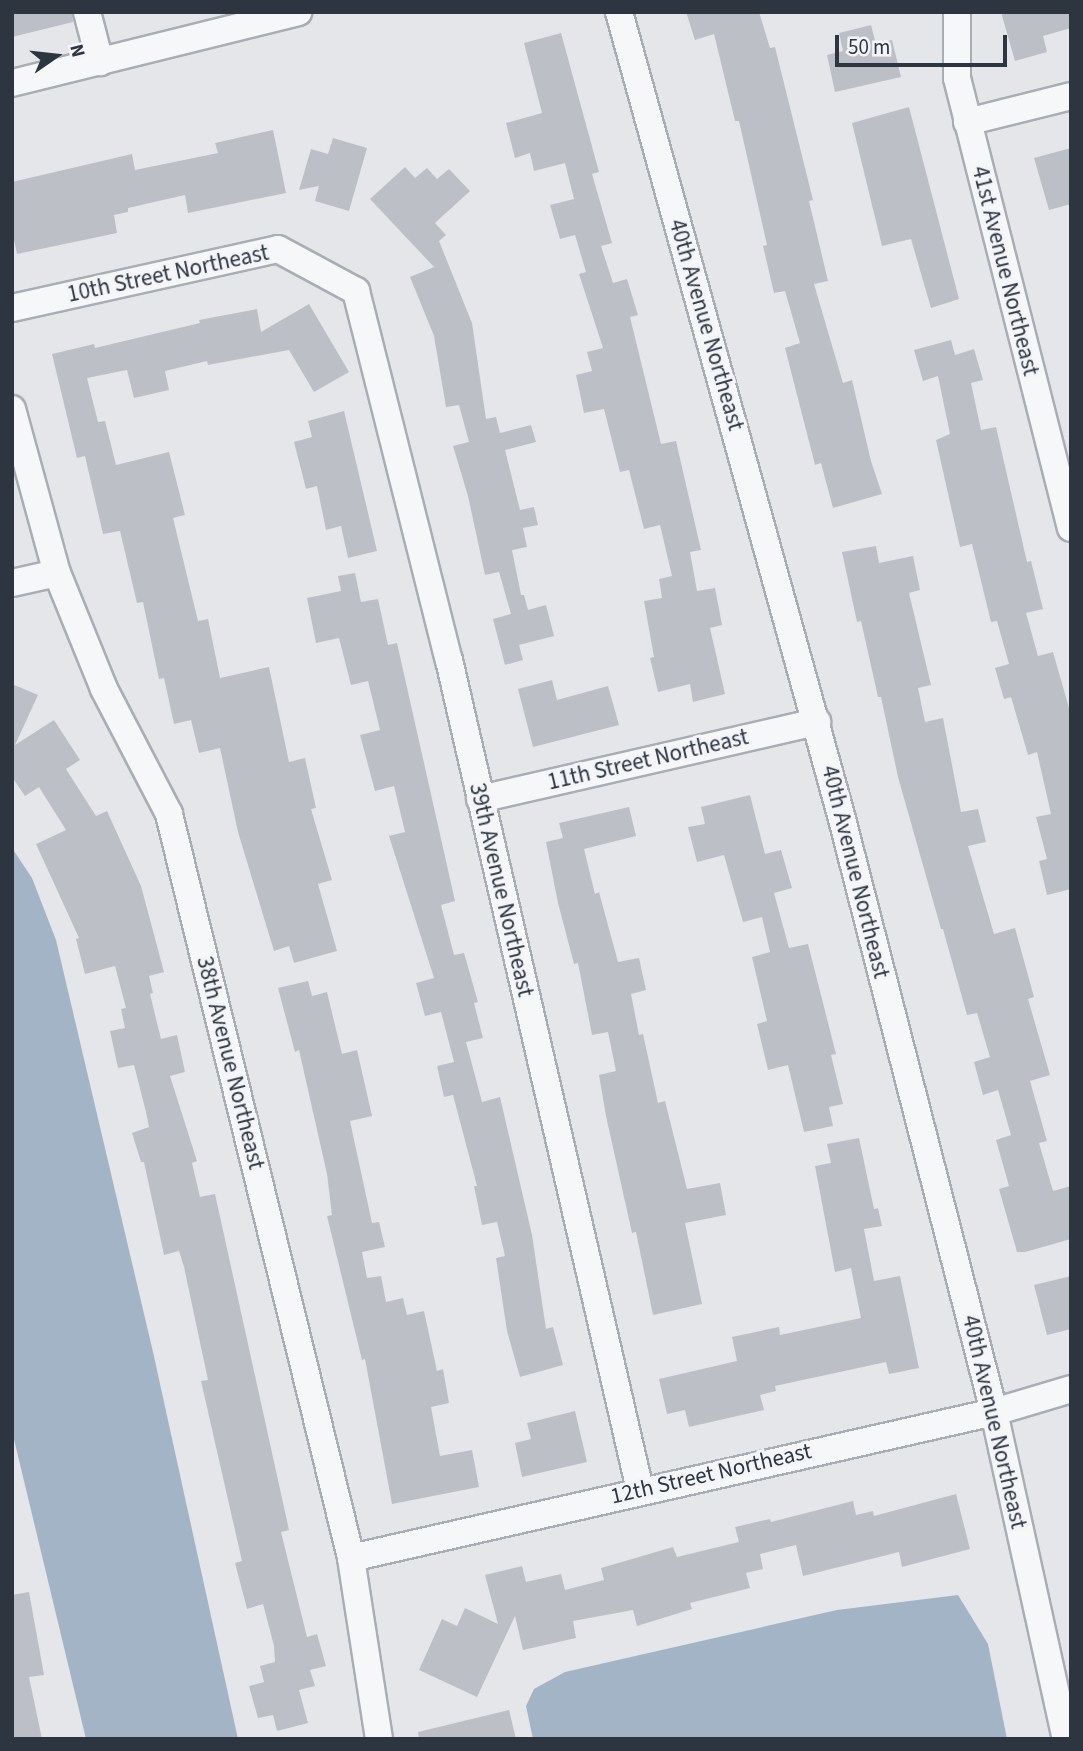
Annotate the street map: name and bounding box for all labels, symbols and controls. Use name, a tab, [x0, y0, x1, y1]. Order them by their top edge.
north arrow	[21, 21, 91, 91]
scale bar	[838, 21, 1010, 65]
text: 50 m	[848, 32, 890, 62]
text: N	[62, 41, 91, 60]
street label: 41st Avenue Northeast	[966, 163, 1044, 379]
street label: 40th Avenue Northeast	[663, 216, 749, 434]
street label: 10th Street Northeast	[65, 239, 271, 309]
street label: 11th Street Northeast	[545, 723, 751, 797]
street label: 40th Avenue Northeast	[815, 763, 895, 981]
street label: 39th Avenue Northeast	[463, 780, 539, 1000]
street label: 38th Avenue Northeast	[190, 954, 270, 1172]
street label: 40th Avenue Northeast	[956, 1312, 1032, 1532]
street label: 12th Street Northeast	[608, 1437, 814, 1511]

